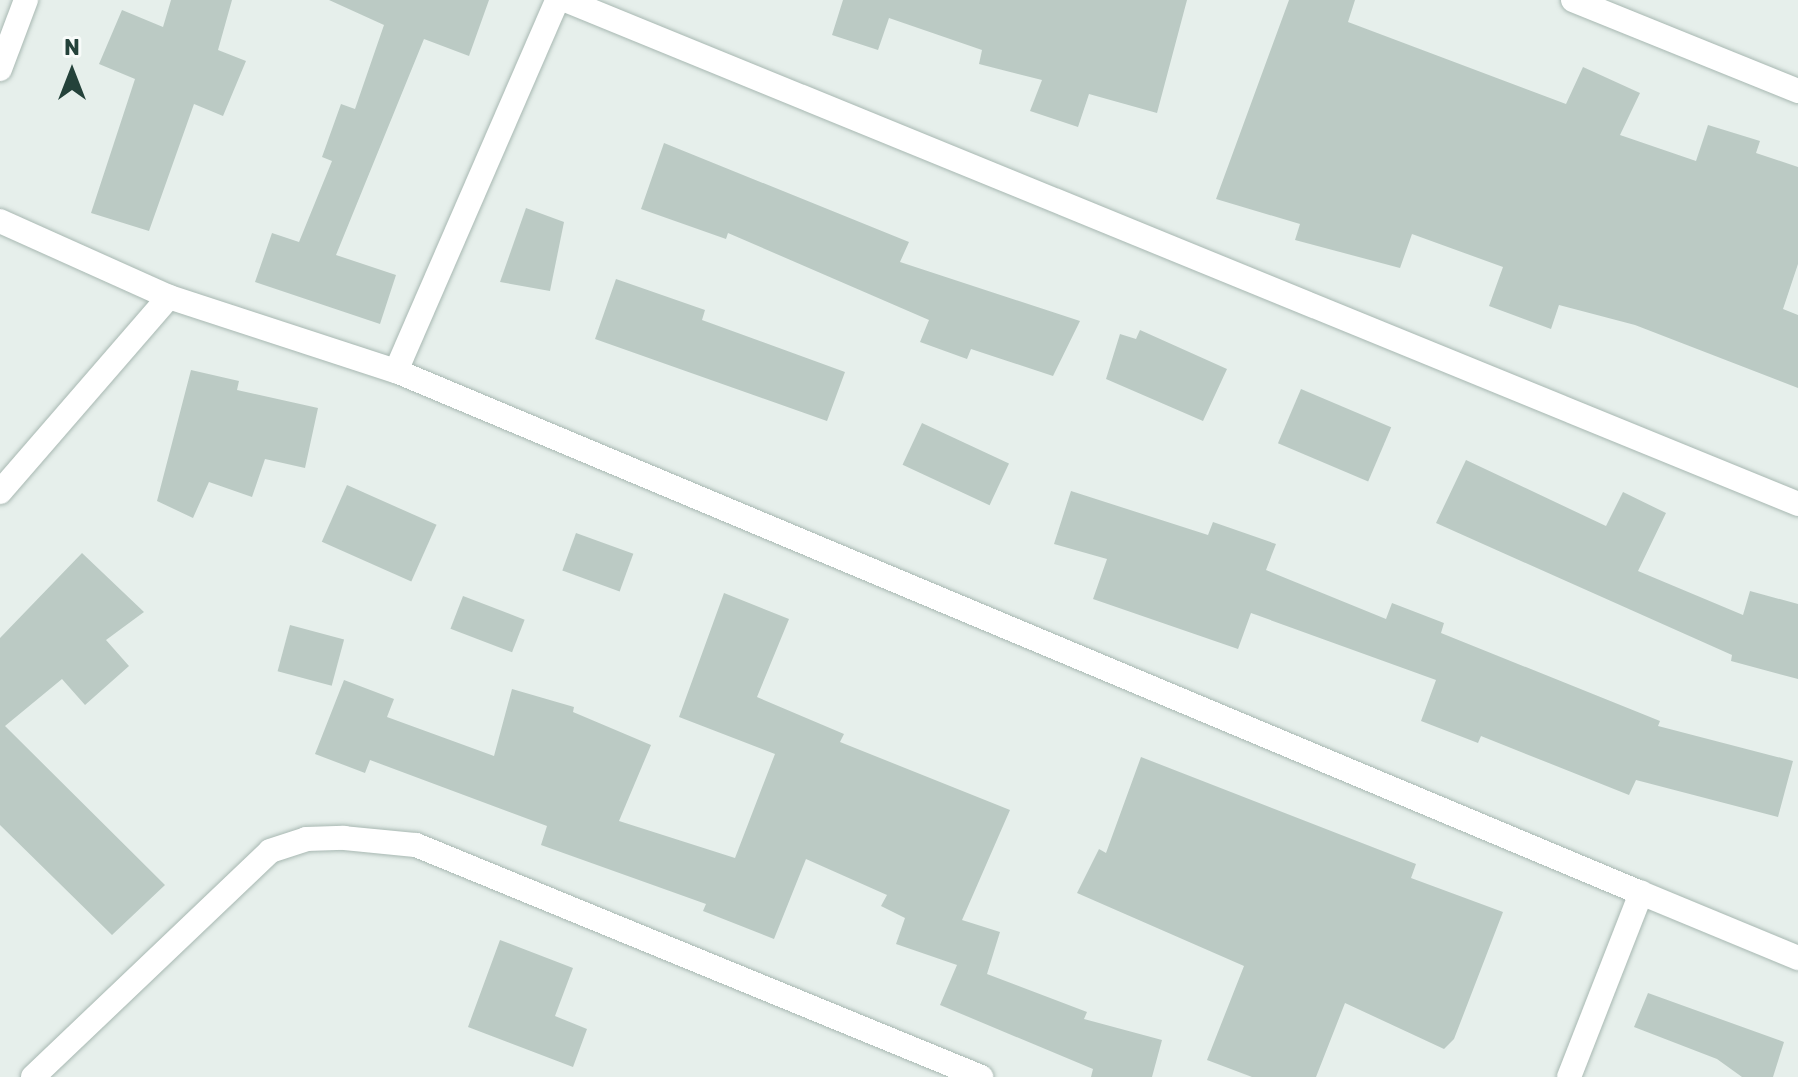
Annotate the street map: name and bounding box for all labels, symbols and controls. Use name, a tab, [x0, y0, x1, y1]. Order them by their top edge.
north arrow	[32, 32, 112, 112]
text: N	[64, 34, 80, 61]

